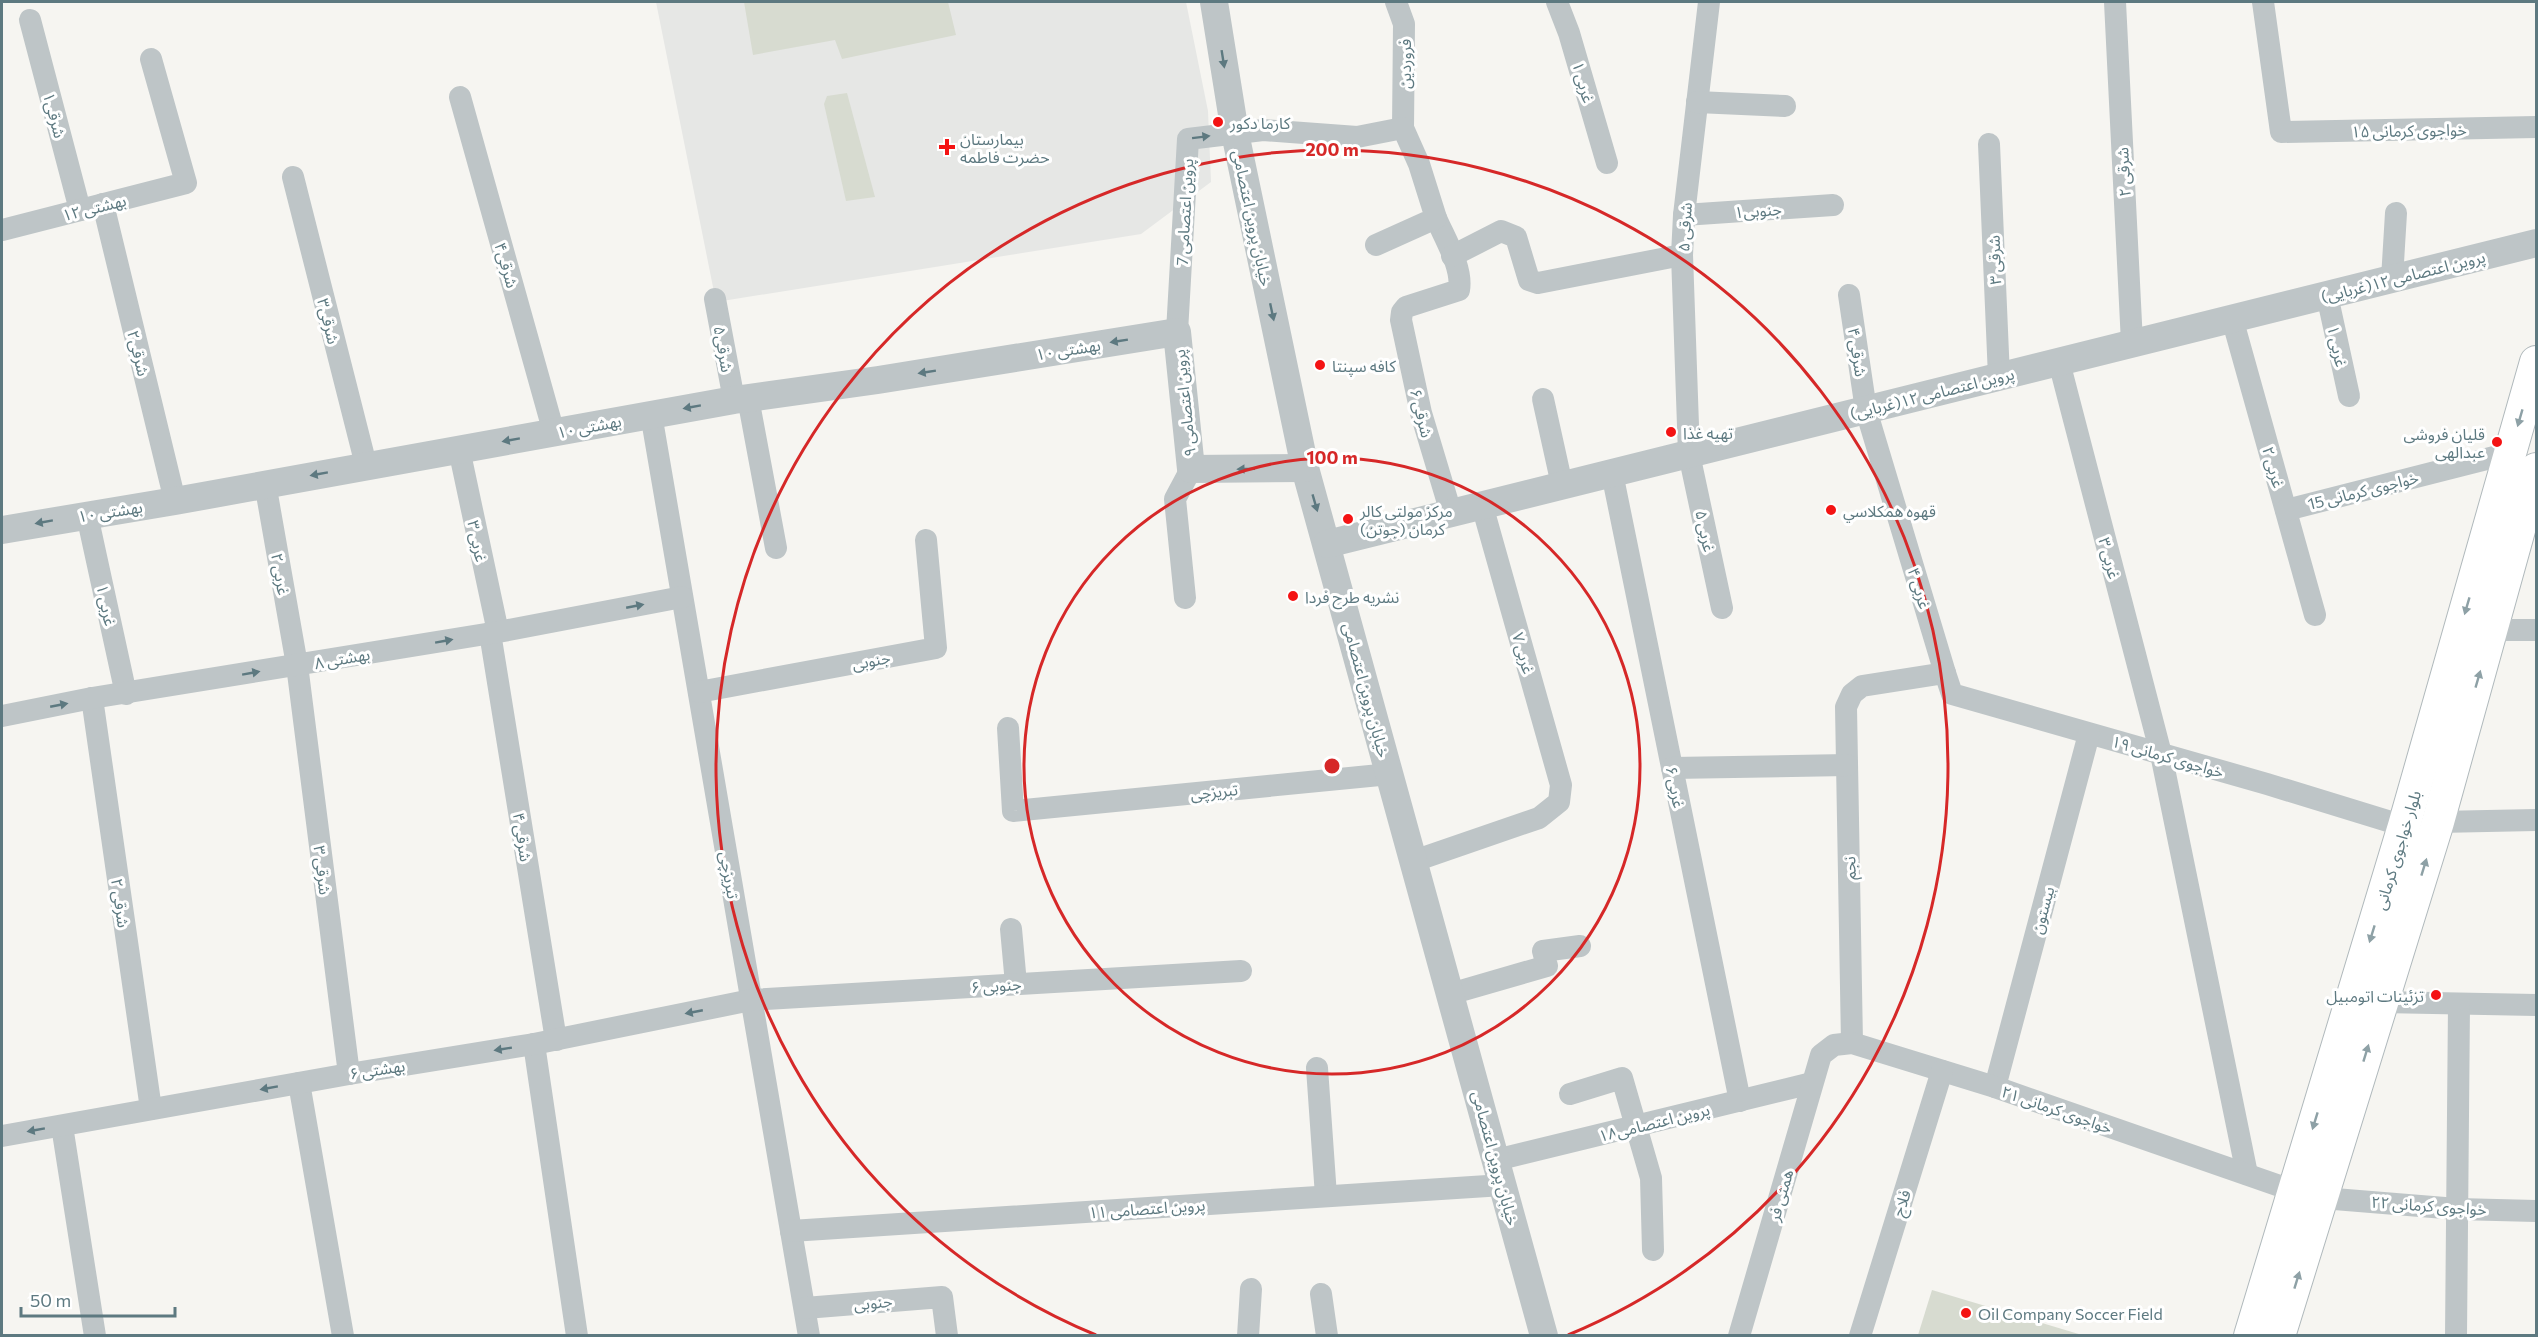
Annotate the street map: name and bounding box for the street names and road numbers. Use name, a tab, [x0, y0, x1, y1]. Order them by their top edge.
street label: فروردین	[1395, 39, 1415, 89]
street label: غربی ۱	[1568, 59, 1599, 105]
street label: شرقی۱	[39, 90, 70, 140]
street label: خواجوی کرمانی ۱۵	[2351, 119, 2467, 142]
street label: شرقی ۲	[2112, 147, 2135, 197]
street label: خیابان پروین اعتصامی	[1227, 148, 1277, 288]
street label: پروین اعتصامی 7	[1172, 158, 1198, 266]
street label: بهشتی ۱۲	[60, 190, 128, 225]
street label: جنوبی۱	[1734, 199, 1783, 222]
street label: شرقی ۵	[1673, 202, 1696, 252]
street label: شرقی ۳	[1984, 235, 2005, 285]
street label: شرقی۴	[491, 240, 523, 290]
street label: پروین اعتصامی ۱۲(غربایی)	[2319, 246, 2488, 308]
street label: شرقی۳	[313, 296, 344, 346]
street label: غربی ۱	[2323, 323, 2352, 369]
street label: شرقی۵	[710, 324, 737, 374]
street label: شرقی ۴	[1844, 326, 1871, 378]
street label: شرقی۲	[123, 328, 154, 378]
street label: بهشتی ۱۰	[1034, 335, 1102, 364]
street label: پروین اعتصامی ۹	[1169, 348, 1201, 458]
street label: پروین اعتصامی ۱۲(غربایی)	[1848, 363, 2017, 425]
street label: شرقی ۶	[1406, 387, 1437, 440]
street label: بهشتی ۱۰	[555, 410, 623, 443]
street label: غربی ۲	[2258, 444, 2289, 490]
street label: خواجوی کرمانی 15	[2306, 467, 2421, 514]
street label: بهشتی ۱۰	[76, 497, 144, 526]
street label: غربی ۵	[1691, 508, 1720, 554]
street label: غربی ۳	[463, 518, 492, 564]
street label: غربی ۳	[2094, 535, 2125, 581]
street label: غربی ۲	[267, 552, 294, 597]
street label: غربی ۴	[1904, 565, 1935, 611]
street label: غربی ۱	[92, 582, 121, 628]
street label: خیابان پروین اعتصامی	[1338, 621, 1394, 760]
street label: غربی ۷	[1508, 630, 1539, 676]
street label: بهشتی ۸	[313, 644, 371, 673]
street label: جنوبی	[850, 647, 892, 674]
street label: خواجوی کرمانی ۱۹	[2109, 731, 2226, 782]
street label: غربی ۶	[1662, 764, 1689, 810]
street label: تبریزچی	[1189, 779, 1239, 805]
street label: بلوار خواجوی کرمانی	[2370, 788, 2425, 912]
street label: شرقی ۴	[509, 811, 536, 863]
street label: شرقی ۳	[310, 844, 335, 896]
street label: تبریزچی	[714, 850, 744, 901]
street label: نجم	[1839, 856, 1863, 880]
street label: شرقی ۲	[107, 877, 134, 929]
street label: بیستون	[2027, 884, 2058, 936]
street label: جنوبی ۶	[970, 974, 1022, 997]
street label: بهشتی ۶	[348, 1055, 406, 1084]
street label: خواجوی کرمانی ۲۱	[1999, 1081, 2115, 1138]
street label: خیابان پروین اعتصامی	[1467, 1089, 1523, 1228]
street label: پروین اعتصامی۱۸	[1596, 1099, 1712, 1147]
street label: همتی فر	[1763, 1167, 1797, 1224]
street label: فلاح	[1888, 1187, 1918, 1220]
street label: خواجوی کرمانی ۲۲	[2371, 1191, 2487, 1220]
street label: پروین اعتصامی ۱۱	[1088, 1194, 1206, 1224]
street label: جنوبی	[853, 1291, 893, 1314]

